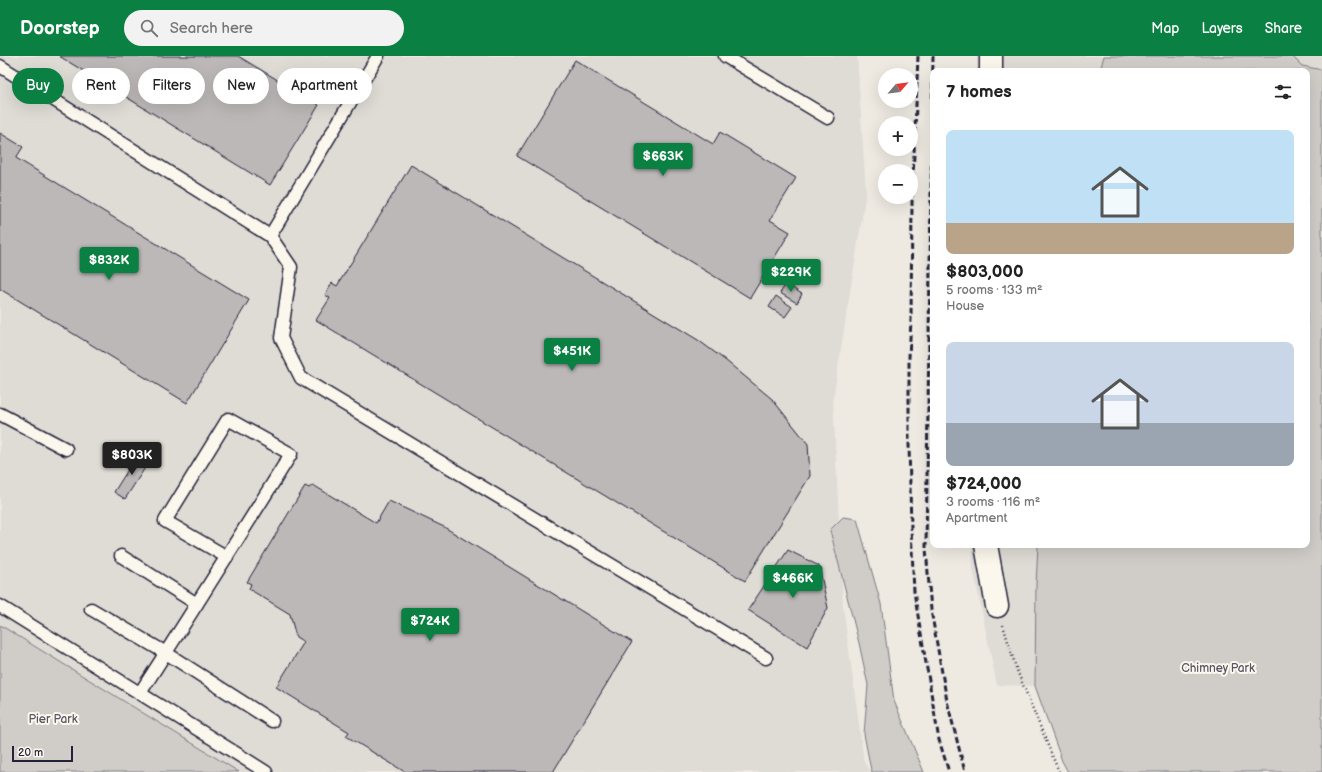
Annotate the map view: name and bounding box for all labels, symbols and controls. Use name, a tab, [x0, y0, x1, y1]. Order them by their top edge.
search box	[124, 10, 404, 46]
text: Doorstep	[20, 17, 100, 40]
icon: search	[138, 17, 160, 39]
text: Search here	[170, 19, 253, 38]
text: Map	[1151, 20, 1179, 37]
text: Layers	[1201, 20, 1243, 37]
text: Share	[1265, 20, 1302, 37]
chip: Buy	[12, 68, 64, 104]
chip: Rent	[72, 68, 130, 104]
chip: Filters	[138, 68, 205, 104]
chip: New	[213, 68, 269, 104]
chip: Apartment	[277, 68, 372, 104]
north arrow	[878, 68, 918, 108]
map controls	[878, 68, 918, 204]
icon: filters	[1272, 81, 1294, 103]
text: 7 homes	[946, 82, 1012, 102]
button: +	[878, 116, 918, 156]
pin: $663K	[635, 143, 691, 177]
text: $663K	[643, 148, 683, 164]
icon: home	[1084, 156, 1156, 228]
button: −	[878, 164, 918, 204]
pin: $832K	[81, 247, 137, 281]
text: $832K	[89, 252, 129, 268]
pin: $229K	[763, 259, 819, 293]
text: $803,000	[946, 262, 1024, 282]
text: $229K	[771, 264, 811, 280]
text: 5 rooms · 133 m²	[946, 282, 1043, 298]
text: House	[946, 298, 984, 314]
pin: $451K	[544, 338, 600, 372]
text: $451K	[553, 343, 591, 359]
icon: home	[1084, 368, 1156, 440]
pin: $803K	[104, 442, 160, 476]
text: $803K	[112, 447, 152, 463]
text: $724,000	[946, 474, 1022, 494]
text: 3 rooms · 116 m²	[946, 494, 1040, 510]
text: Apartment	[946, 510, 1007, 526]
pin: $466K	[765, 565, 821, 599]
text: $466K	[773, 570, 813, 586]
pin: $724K	[402, 608, 458, 642]
text: $724K	[410, 613, 450, 629]
park label: Chimney Park	[1181, 661, 1255, 676]
park label: Pier Park	[28, 712, 78, 727]
scale bar	[12, 744, 73, 763]
text: 20 m	[18, 746, 43, 759]

